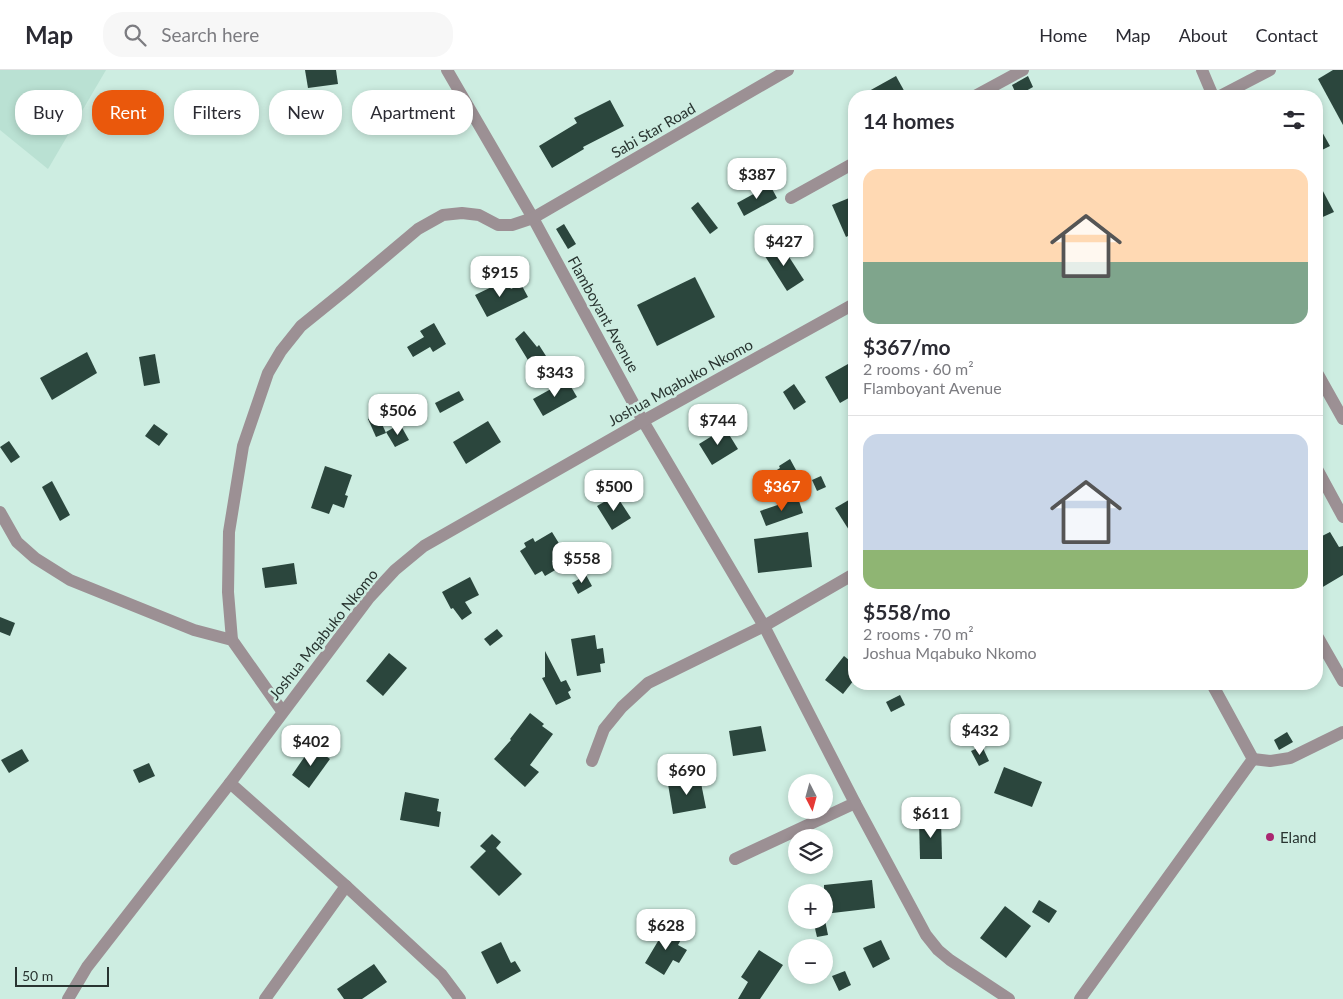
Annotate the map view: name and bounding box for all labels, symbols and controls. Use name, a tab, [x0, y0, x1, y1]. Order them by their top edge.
search box	[103, 12, 453, 57]
text: Map	[25, 20, 73, 49]
icon: search	[121, 21, 149, 49]
text: Search here	[161, 23, 259, 46]
text: Home	[1039, 24, 1087, 46]
text: Map	[1115, 24, 1151, 46]
text: About	[1179, 24, 1228, 46]
text: Contact	[1256, 24, 1318, 46]
chip: Buy	[15, 90, 82, 135]
chip: Rent	[92, 90, 164, 135]
chip: Filters	[174, 90, 259, 135]
chip: New	[269, 90, 342, 135]
chip: Apartment	[352, 90, 473, 135]
street label: Sabi Star Road	[608, 99, 698, 161]
icon: filters	[1280, 106, 1308, 134]
text: 14 homes	[863, 108, 954, 133]
pin: $387	[727, 158, 787, 200]
text: $387	[738, 164, 776, 183]
icon: home	[1041, 201, 1131, 291]
pin: $427	[754, 224, 814, 267]
text: $427	[765, 231, 803, 250]
street label: Flamboyant Avenue	[565, 253, 643, 375]
pin: $915	[470, 256, 530, 298]
text: $915	[481, 262, 519, 281]
text: $367/mo	[863, 334, 951, 359]
street label: Joshua Mqabuko Nkomo	[604, 335, 756, 429]
pin: $343	[525, 356, 585, 398]
text: 2 rooms · 60 m²	[863, 359, 974, 378]
text: $343	[536, 362, 574, 381]
text: Flamboyant Avenue	[863, 378, 1002, 397]
pin: $506	[368, 394, 428, 436]
text: $506	[379, 400, 417, 419]
pin: $744	[688, 404, 748, 446]
text: $744	[699, 410, 737, 429]
icon: home	[1041, 467, 1131, 557]
pin: $500	[584, 470, 644, 512]
pin: $367	[752, 470, 812, 512]
text: $500	[595, 476, 633, 495]
text: $367	[763, 476, 801, 495]
pin: $558	[552, 542, 612, 584]
text: $558	[563, 548, 601, 567]
street label: Joshua Mqabuko Nkomo	[265, 565, 381, 703]
text: $558/mo	[863, 599, 951, 624]
text: 2 rooms · 70 m²	[863, 624, 974, 643]
text: Joshua Mqabuko Nkomo	[863, 643, 1037, 662]
pin: $432	[950, 714, 1010, 756]
text: $432	[961, 720, 999, 739]
pin: $402	[281, 724, 341, 767]
text: $402	[292, 731, 330, 750]
pin: $690	[657, 754, 717, 796]
text: $690	[668, 760, 706, 779]
north arrow	[788, 774, 832, 819]
map controls	[788, 774, 833, 984]
pin: $611	[901, 796, 961, 839]
text: $611	[912, 803, 950, 822]
place label: Eland	[1280, 828, 1316, 846]
button: layers	[788, 829, 833, 874]
marker: Eland	[1264, 831, 1276, 843]
button: +	[788, 884, 833, 929]
pin: $628	[636, 908, 696, 951]
text: $628	[647, 915, 685, 934]
button: −	[788, 939, 833, 984]
scale bar	[15, 964, 109, 987]
text: 50 m	[22, 967, 53, 984]

